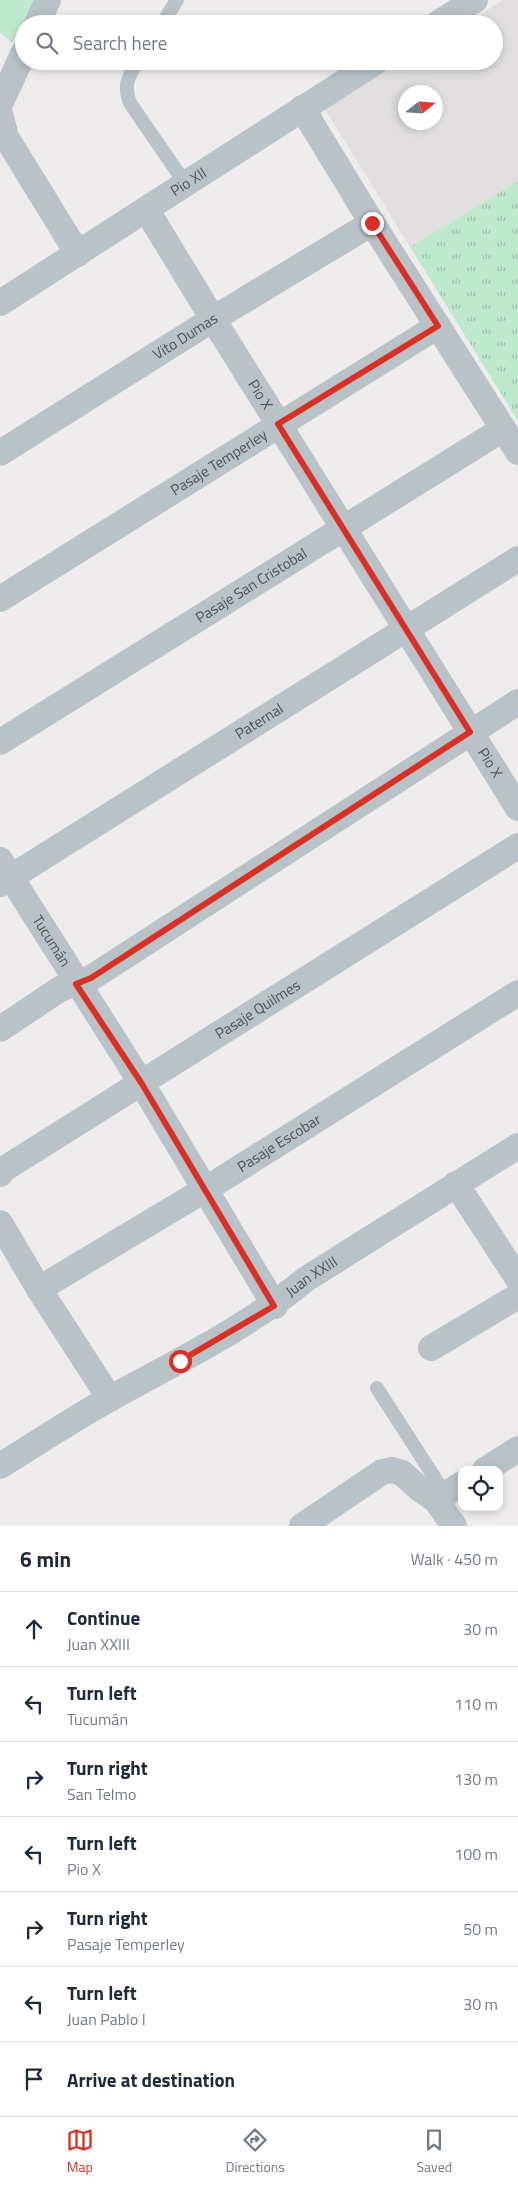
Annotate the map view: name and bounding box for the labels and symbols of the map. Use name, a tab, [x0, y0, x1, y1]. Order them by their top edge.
north arrow	[398, 85, 443, 130]
street label: Pio XII	[166, 161, 211, 202]
route end	[361, 212, 384, 235]
street label: Vito Dumas	[148, 307, 222, 365]
street label: Pio X	[242, 375, 279, 415]
street label: Pasaje Temperley	[166, 423, 272, 501]
street label: Pasaje San Cristobal	[191, 542, 311, 629]
street label: Paternal	[230, 697, 288, 745]
street label: Pio X	[472, 743, 509, 783]
street label: Tucumán	[27, 910, 77, 971]
street label: Pasaje Quilmes	[210, 974, 305, 1045]
street label: Pasaje Escobar	[232, 1108, 325, 1178]
street label: Juan XXIII	[280, 1250, 342, 1302]
route start	[169, 1350, 192, 1373]

